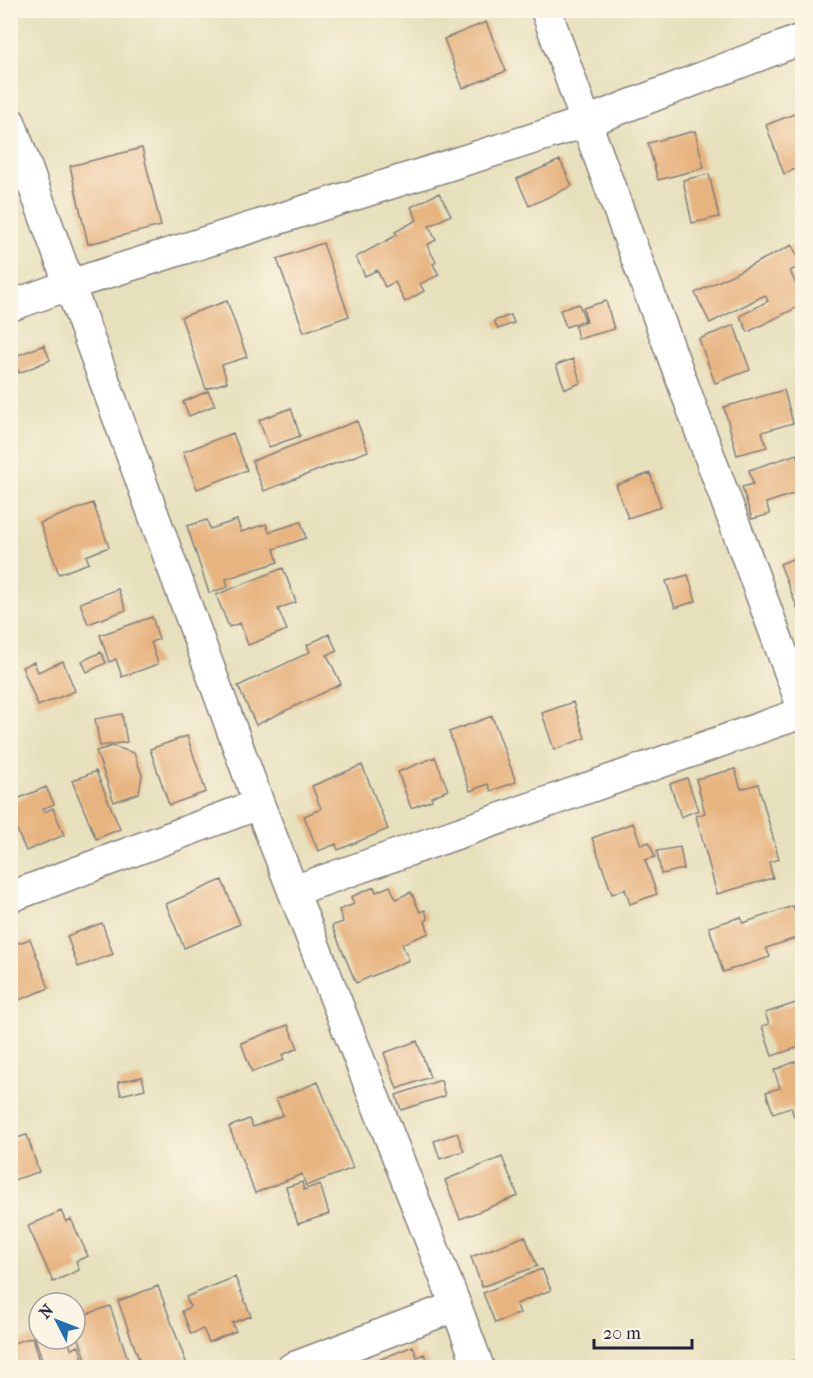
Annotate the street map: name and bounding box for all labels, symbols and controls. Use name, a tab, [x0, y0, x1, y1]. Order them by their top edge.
north arrow	[27, 1291, 87, 1351]
text: N	[35, 1300, 58, 1322]
scale bar	[594, 1312, 692, 1350]
text: 20 m	[603, 1323, 641, 1344]

